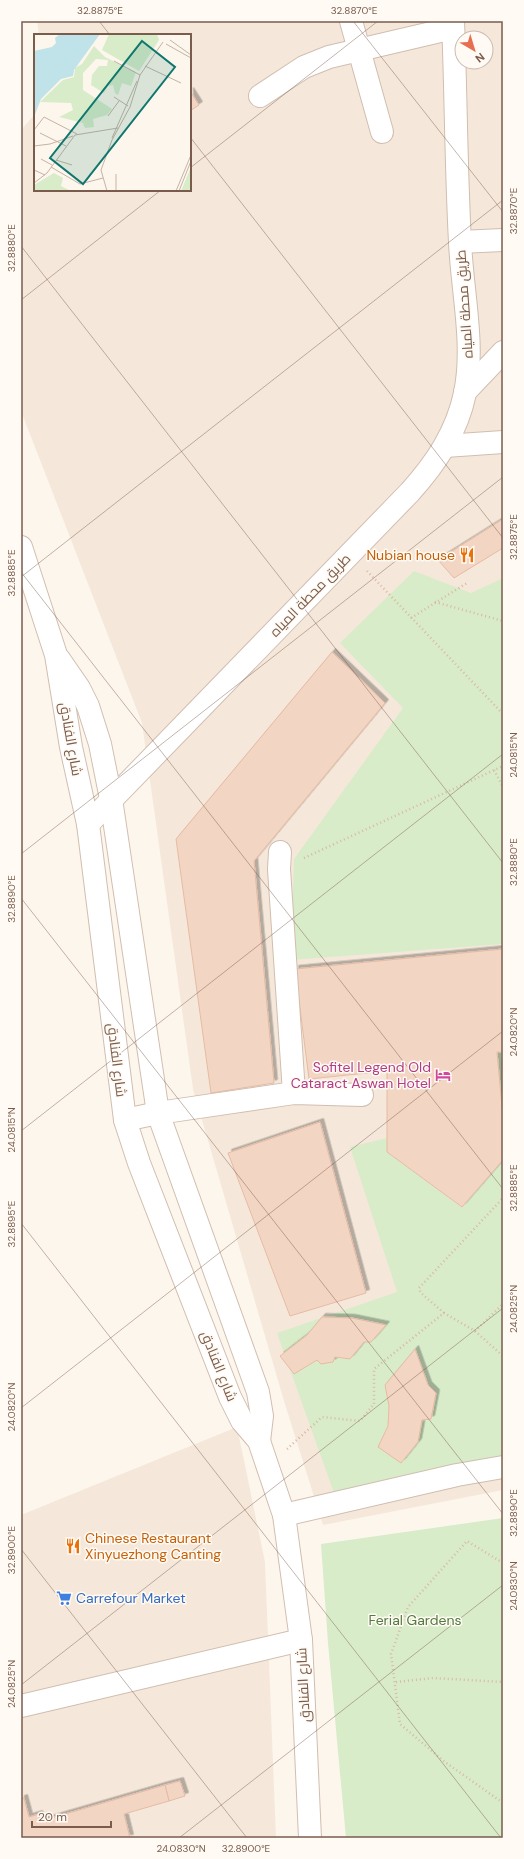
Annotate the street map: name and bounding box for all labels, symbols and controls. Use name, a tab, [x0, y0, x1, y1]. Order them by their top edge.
text: 32.8875°E	[77, 4, 123, 17]
text: 32.8870°E	[331, 4, 378, 17]
north arrow	[454, 30, 494, 70]
inset map	[34, 34, 191, 191]
text: N	[473, 50, 488, 66]
text: 32.8870°E	[507, 187, 520, 234]
text: 32.8880°E	[5, 224, 18, 272]
street label: طريق محطة المياه	[451, 249, 477, 359]
text: 32.8875°E	[507, 514, 520, 560]
place label: Nubian house	[366, 546, 455, 564]
restaurant icon: Nubian house	[458, 546, 476, 564]
text: 32.8885°E	[5, 549, 18, 597]
street label: طريق محطة المياه	[266, 550, 354, 640]
street label: شارع الفنادق	[56, 701, 86, 777]
text: 24.0815°N	[507, 732, 520, 778]
text: 32.8880°E	[507, 838, 520, 886]
text: 32.8890°E	[5, 875, 18, 923]
text: 24.0820°N	[507, 1008, 520, 1056]
street label: شارع الفنادق	[104, 1022, 130, 1098]
place label: Sofitel Legend Old Cataract Aswan Hotel	[291, 1058, 431, 1092]
hotel icon: Sofitel Legend Old Cataract Aswan Hotel	[434, 1066, 452, 1084]
text: 24.0815°N	[5, 1107, 18, 1153]
text: 32.8885°E	[507, 1164, 520, 1212]
text: 32.8895°E	[5, 1200, 18, 1247]
text: 24.0825°N	[507, 1285, 520, 1333]
street label: شارع الفنادق	[197, 1328, 241, 1404]
text: 24.0820°N	[5, 1383, 18, 1431]
text: 32.8890°E	[507, 1489, 520, 1537]
text: 32.8900°E	[5, 1525, 18, 1574]
place label: Chinese Restaurant Xinyuezhong Canting	[85, 1529, 221, 1563]
restaurant icon: Chinese Restaurant Xinyuezhong Canting	[64, 1537, 82, 1555]
text: 24.0830°N	[507, 1561, 520, 1611]
supermarket icon: Carrefour Market	[55, 1589, 73, 1607]
place label: Carrefour Market	[76, 1589, 186, 1607]
park label: Ferial Gardens	[368, 1611, 462, 1629]
street label: شارع الفنادق	[292, 1647, 314, 1723]
text: 24.0825°N	[5, 1660, 18, 1708]
scale bar	[32, 1803, 111, 1829]
text: 20 m	[38, 1809, 67, 1825]
text: 24.0830°N	[156, 1842, 206, 1855]
text: 32.8900°E	[222, 1842, 271, 1855]

